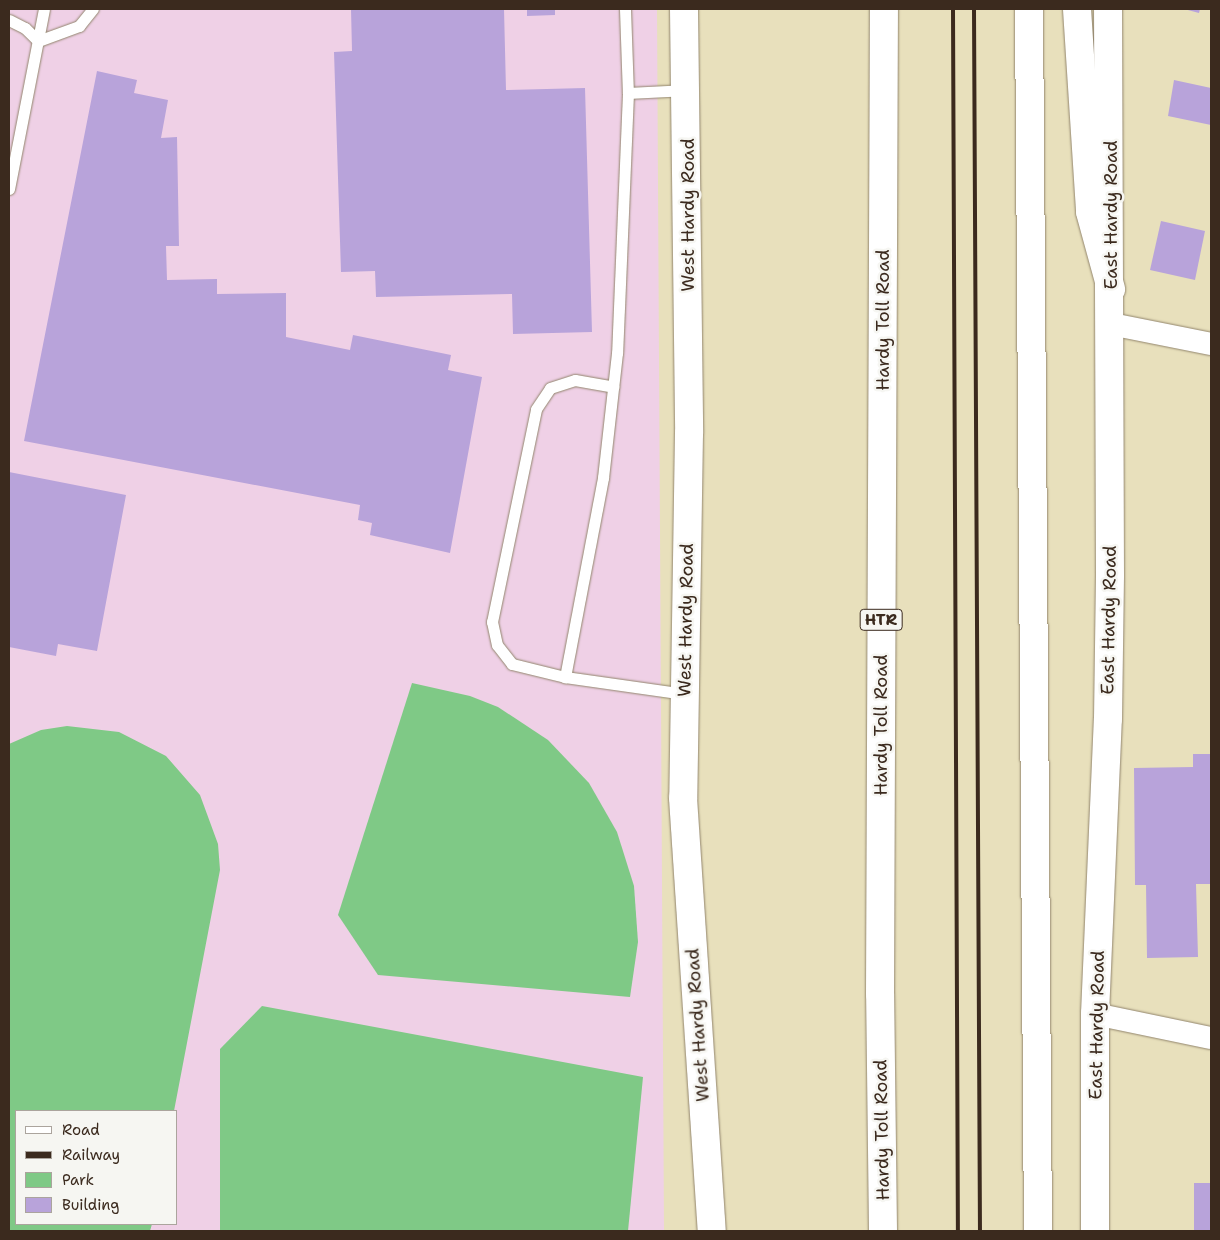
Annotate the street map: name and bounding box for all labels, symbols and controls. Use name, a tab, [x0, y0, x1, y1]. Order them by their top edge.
street label: West Hardy Road	[677, 138, 699, 292]
street label: East Hardy Road	[1100, 140, 1122, 290]
street label: Hardy Toll Road	[872, 249, 894, 391]
street label: West Hardy Road	[674, 543, 698, 697]
street label: East Hardy Road	[1097, 545, 1121, 695]
road number: HTR	[858, 606, 904, 634]
street label: Hardy Toll Road	[870, 654, 892, 796]
street label: West Hardy Road	[682, 948, 714, 1102]
street label: East Hardy Road	[1085, 950, 1109, 1100]
street label: Hardy Toll Road	[870, 1059, 894, 1201]
legend	[15, 1110, 178, 1225]
text: Road	[62, 1120, 100, 1140]
text: Railway	[62, 1145, 120, 1165]
text: Park	[62, 1170, 94, 1190]
text: Building	[62, 1195, 119, 1215]

